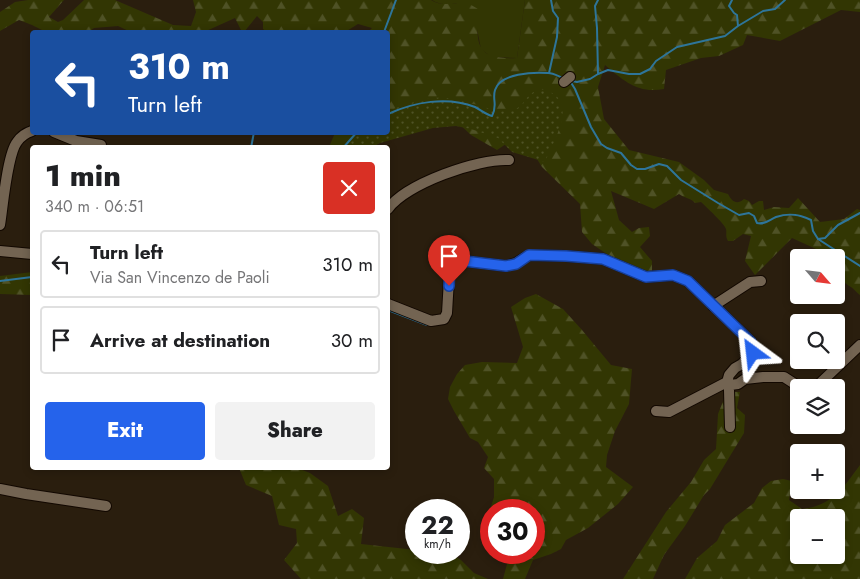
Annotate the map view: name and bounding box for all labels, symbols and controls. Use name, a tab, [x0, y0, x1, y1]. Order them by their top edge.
text: 310 m	[128, 42, 230, 92]
icon: left	[45, 50, 110, 115]
text: Turn left	[128, 88, 202, 120]
text: 1 min	[45, 154, 121, 197]
button: close	[323, 162, 375, 214]
text: 340 m · 06:51	[45, 195, 144, 218]
pin	[428, 235, 470, 286]
text: Turn left	[90, 239, 163, 266]
icon: arrive	[435, 242, 463, 270]
north arrow	[790, 249, 845, 304]
map controls	[790, 249, 845, 564]
icon: left	[47, 250, 75, 278]
text: 310 m	[322, 251, 373, 278]
text: Via San Vincenzo de Paoli	[90, 266, 270, 289]
button: search	[790, 314, 845, 369]
icon: arrive	[47, 326, 75, 354]
position arrow	[726, 326, 778, 378]
text: Arrive at destination	[90, 327, 270, 354]
text: 30 m	[331, 327, 373, 354]
button: layers	[790, 379, 845, 434]
button: Exit	[45, 402, 205, 460]
button: Share	[215, 402, 375, 460]
button: +	[790, 444, 845, 499]
speed limit sign: 30	[480, 499, 545, 564]
text: 22	[421, 507, 454, 543]
button: −	[790, 509, 845, 564]
text: km/h	[424, 535, 451, 553]

